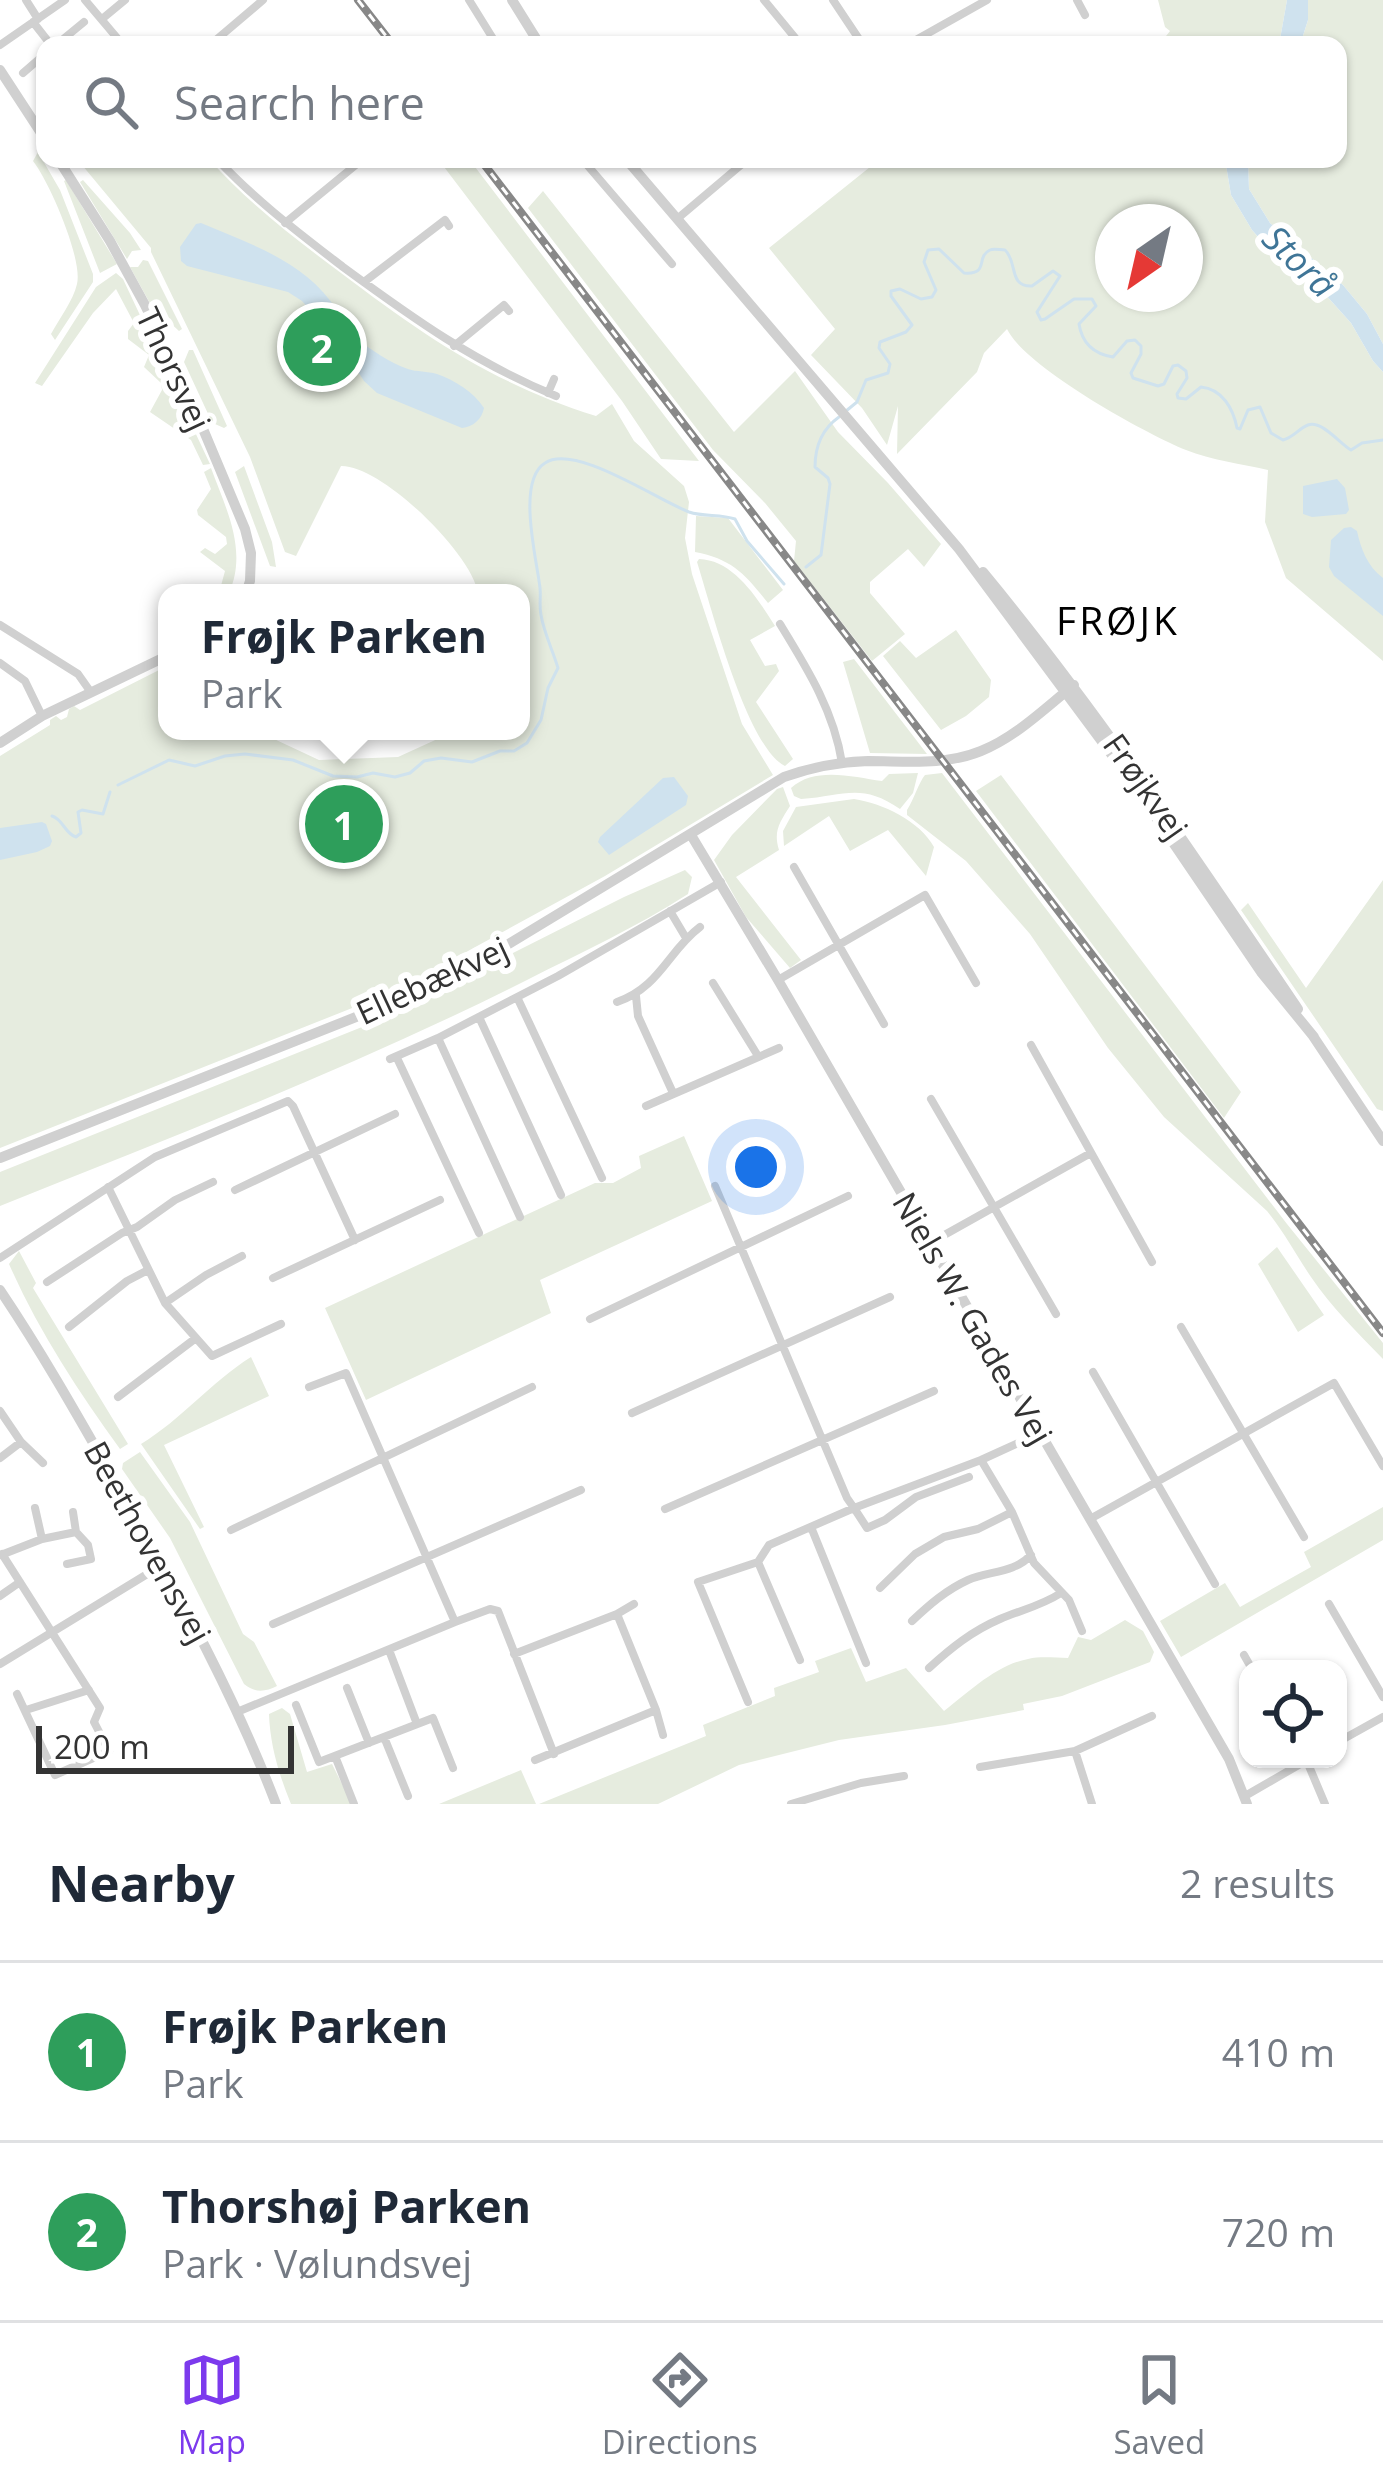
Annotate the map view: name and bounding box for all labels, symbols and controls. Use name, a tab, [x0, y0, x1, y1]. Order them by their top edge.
search box	[36, 36, 1347, 168]
icon: search	[78, 69, 144, 135]
text: Search here	[174, 72, 425, 133]
north arrow	[1095, 204, 1203, 312]
water label: Storå	[1252, 214, 1348, 308]
street label: Thorsvej	[126, 300, 222, 438]
pin: 2	[283, 302, 361, 392]
popup	[158, 584, 530, 740]
district label: FRØJK	[1056, 593, 1180, 646]
text: Frøjk Parken	[201, 605, 487, 666]
text: Park	[201, 666, 282, 719]
street label: Frøjkvej	[1093, 724, 1199, 848]
pin: 1	[305, 779, 383, 869]
street label: Ellebækvej	[349, 925, 515, 1035]
your location	[726, 1137, 786, 1197]
street label: Niels W. Gades Vej	[883, 1184, 1063, 1452]
street label: Beethovensvej	[74, 1433, 222, 1651]
map controls	[1239, 1660, 1347, 1768]
button: locate	[1239, 1660, 1347, 1768]
scale bar	[36, 1720, 294, 1773]
text: 200 m	[54, 1724, 150, 1769]
text: Nearby	[48, 1847, 235, 1917]
text: 2 results	[1180, 1856, 1335, 1909]
text: Frøjk Parken	[162, 1995, 448, 2056]
text: 1	[76, 2025, 98, 2078]
text: 410 m	[1222, 2025, 1335, 2078]
text: Park	[162, 2056, 244, 2109]
text: Thorshøj Parken	[162, 2175, 531, 2236]
text: 2	[76, 2205, 98, 2258]
text: 720 m	[1222, 2205, 1335, 2258]
text: Park · Vølundsvej	[162, 2236, 472, 2289]
tab: Map	[178, 2347, 246, 2464]
tab: Directions	[602, 2347, 758, 2464]
tab: Saved	[1113, 2347, 1205, 2464]

